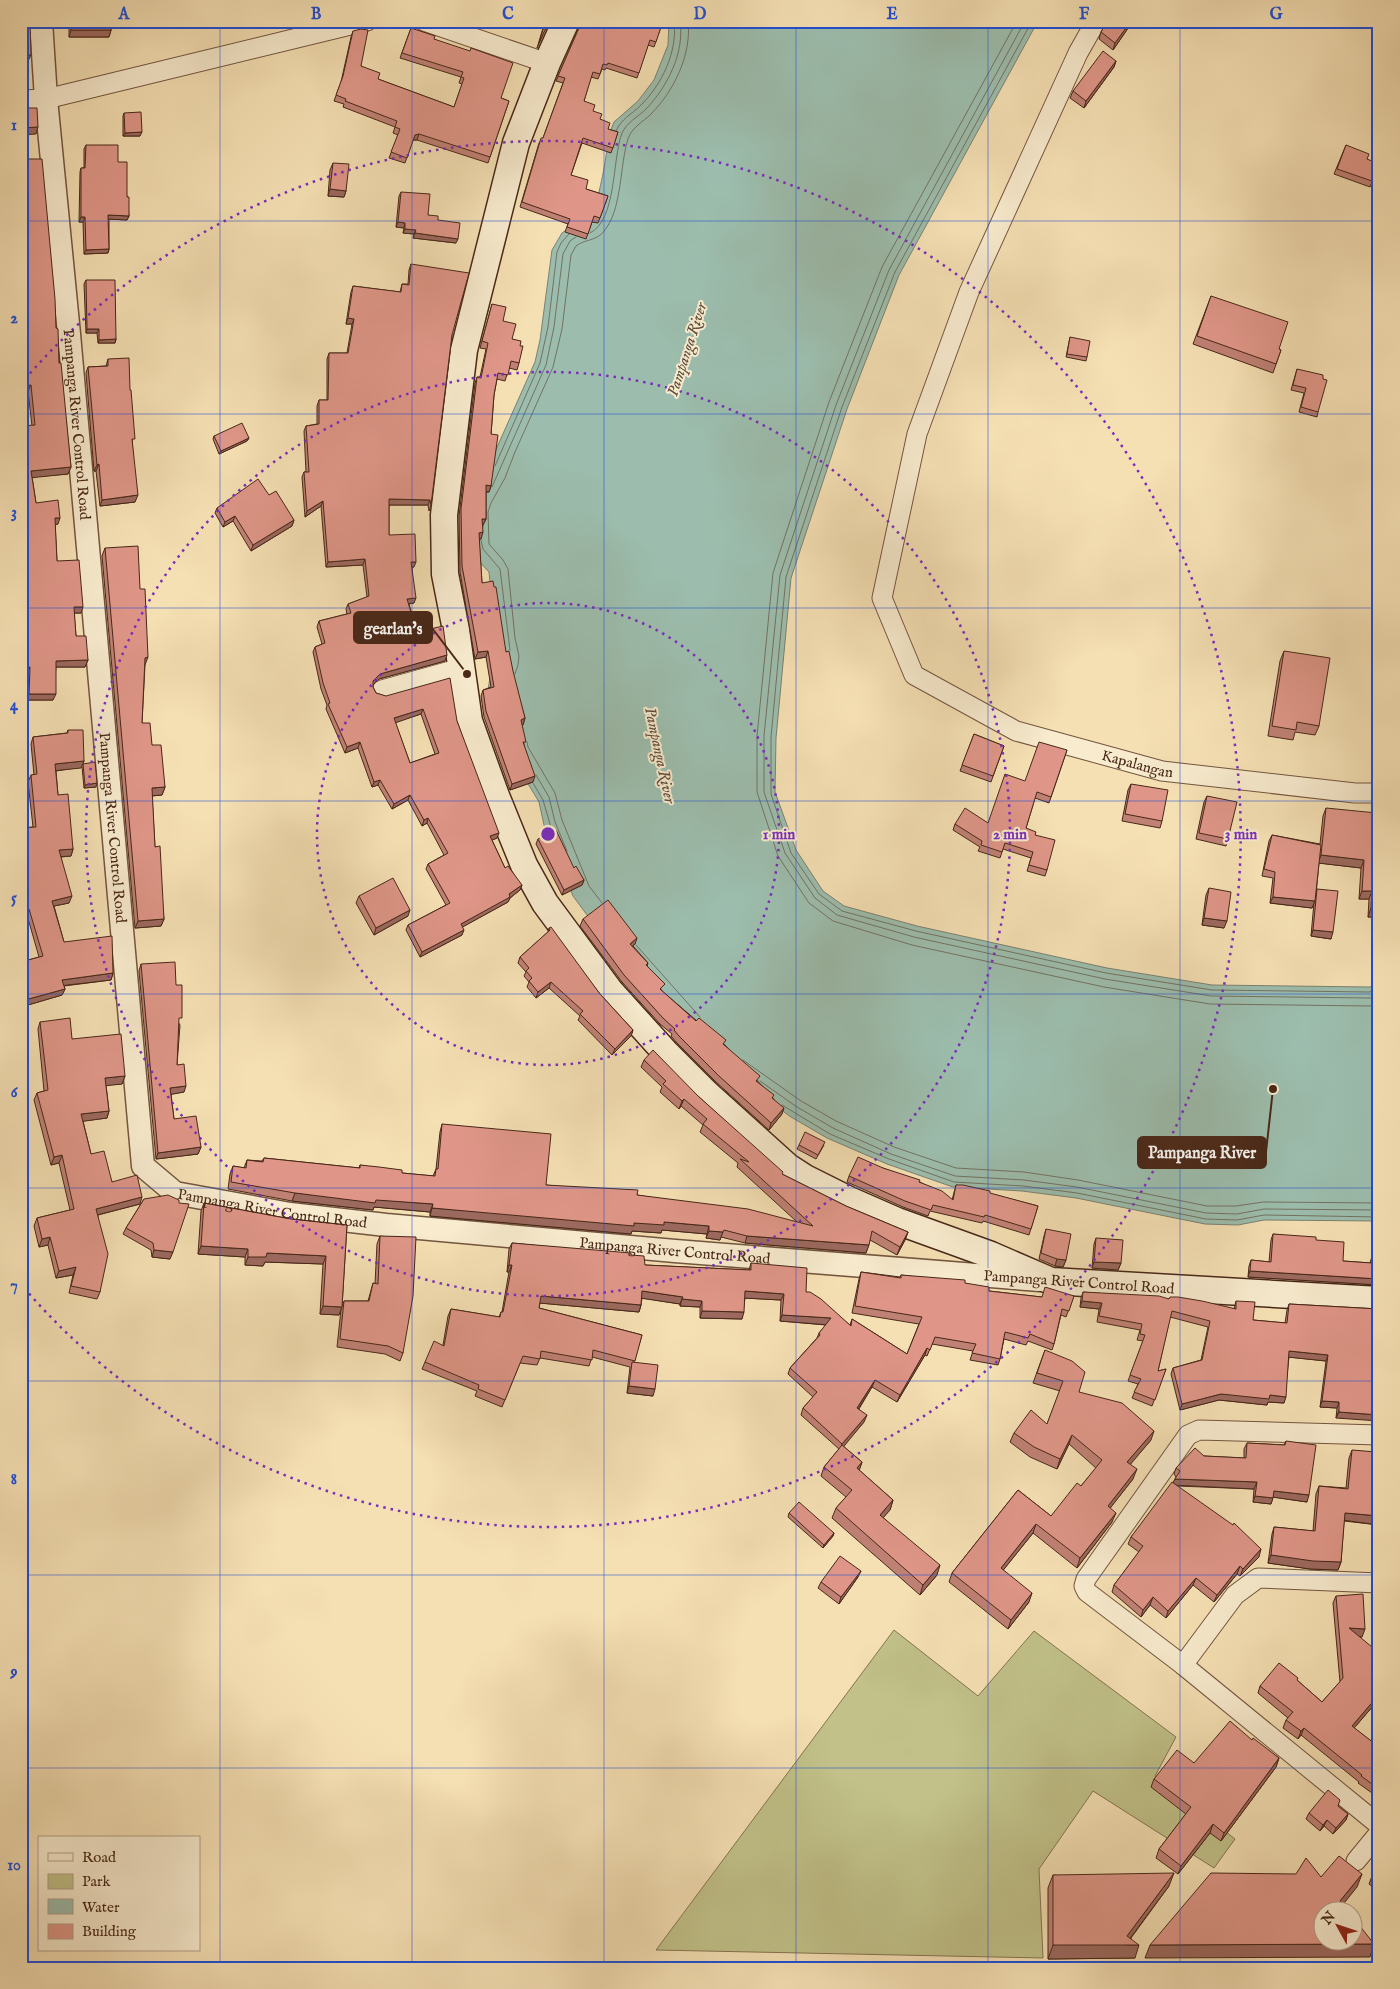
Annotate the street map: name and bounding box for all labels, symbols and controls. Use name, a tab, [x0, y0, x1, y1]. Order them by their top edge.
text: A	[118, 5, 131, 25]
text: B	[311, 5, 322, 25]
text: C	[502, 5, 514, 25]
text: D	[694, 5, 707, 25]
text: E	[886, 5, 898, 25]
text: F	[1079, 5, 1090, 25]
text: G	[1270, 5, 1283, 25]
text: 1	[11, 116, 17, 136]
water label: Pampanga River	[663, 299, 713, 399]
text: 2	[10, 309, 18, 329]
street label: Pampanga River Control Road	[59, 328, 95, 522]
text: 3	[11, 503, 17, 523]
callout: gearlan's	[354, 612, 432, 643]
text: gearlan's	[364, 620, 423, 640]
text: 4	[10, 696, 19, 716]
water label: Pampanga River	[639, 706, 679, 807]
street label: Pampanga River Control Road	[94, 732, 130, 925]
street label: Kapalangan	[1100, 746, 1174, 782]
centre of rings	[539, 825, 557, 843]
text: 1 min	[763, 825, 795, 844]
text: 2 min	[993, 825, 1027, 844]
text: 3 min	[1225, 825, 1257, 844]
text: 5	[11, 889, 17, 909]
text: 6	[11, 1083, 19, 1103]
callout: Pampanga River	[1138, 1137, 1266, 1168]
text: Pampanga River	[1148, 1144, 1256, 1164]
street label: Pampanga River Control Road	[176, 1185, 369, 1233]
street label: Pampanga River Control Road	[579, 1233, 772, 1269]
street label: Pampanga River Control Road	[983, 1266, 1176, 1299]
text: 7	[10, 1276, 18, 1296]
text: 8	[11, 1470, 17, 1490]
text: 9	[10, 1663, 18, 1683]
legend	[38, 1836, 200, 1952]
text: Road	[82, 1848, 117, 1867]
text: 10	[7, 1856, 21, 1876]
text: Park	[82, 1872, 112, 1891]
text: Water	[82, 1898, 120, 1917]
north arrow	[1312, 1902, 1362, 1952]
text: N	[1317, 1908, 1340, 1929]
text: Building	[82, 1922, 137, 1941]

